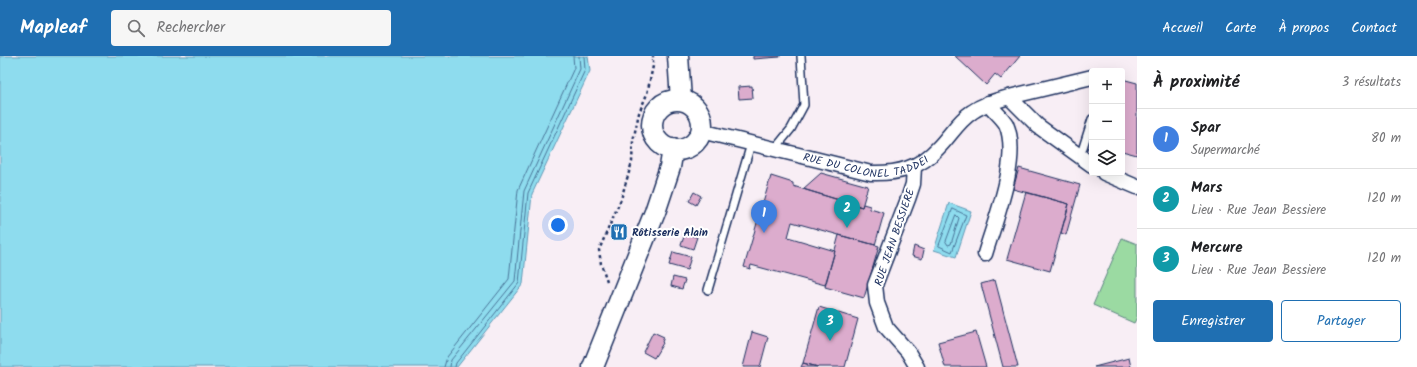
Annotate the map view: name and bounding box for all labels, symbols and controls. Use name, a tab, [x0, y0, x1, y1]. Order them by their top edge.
search box	[111, 10, 391, 46]
text: Mapleaf	[20, 13, 87, 43]
text: Rechercher	[157, 16, 225, 40]
icon: search	[125, 17, 147, 39]
text: Accueil	[1162, 17, 1203, 39]
text: Carte	[1225, 17, 1256, 39]
text: À propos	[1278, 17, 1329, 39]
text: Contact	[1351, 17, 1397, 39]
map controls	[1089, 68, 1125, 176]
button: +	[1089, 68, 1125, 104]
text: À proximité	[1153, 69, 1240, 96]
text: 3 résultats	[1342, 72, 1401, 93]
button: −	[1089, 104, 1125, 140]
text: Spar	[1191, 116, 1220, 140]
text: 1	[1164, 128, 1168, 149]
text: 80 m	[1371, 128, 1401, 149]
button: layers	[1089, 140, 1125, 176]
text: Supermarché	[1191, 140, 1260, 161]
street label: RUE DU COLONEL TADDEI	[800, 148, 928, 162]
text: RUE DU COLONEL TADDEI	[801, 149, 933, 183]
text: Mars	[1191, 176, 1222, 200]
street label: RUE JEAN BESSIERE	[870, 186, 920, 288]
text: 2	[1162, 188, 1170, 209]
text: 120 m	[1367, 188, 1401, 209]
pin: 2	[834, 195, 860, 228]
pin: 1	[751, 200, 777, 233]
text: Lieu · Rue Jean Bessiere	[1191, 200, 1326, 221]
your location	[548, 215, 568, 235]
restaurant icon: Rôtisserie Alain	[609, 222, 629, 242]
place label: Rôtisserie Alain	[632, 224, 708, 242]
text: Mercure	[1191, 236, 1242, 260]
text: 3	[1162, 248, 1170, 269]
text: 120 m	[1367, 248, 1401, 269]
text: Lieu · Rue Jean Bessiere	[1191, 260, 1326, 281]
button: Enregistrer	[1153, 300, 1273, 342]
button: Partager	[1281, 300, 1401, 342]
pin: 3	[817, 308, 843, 341]

